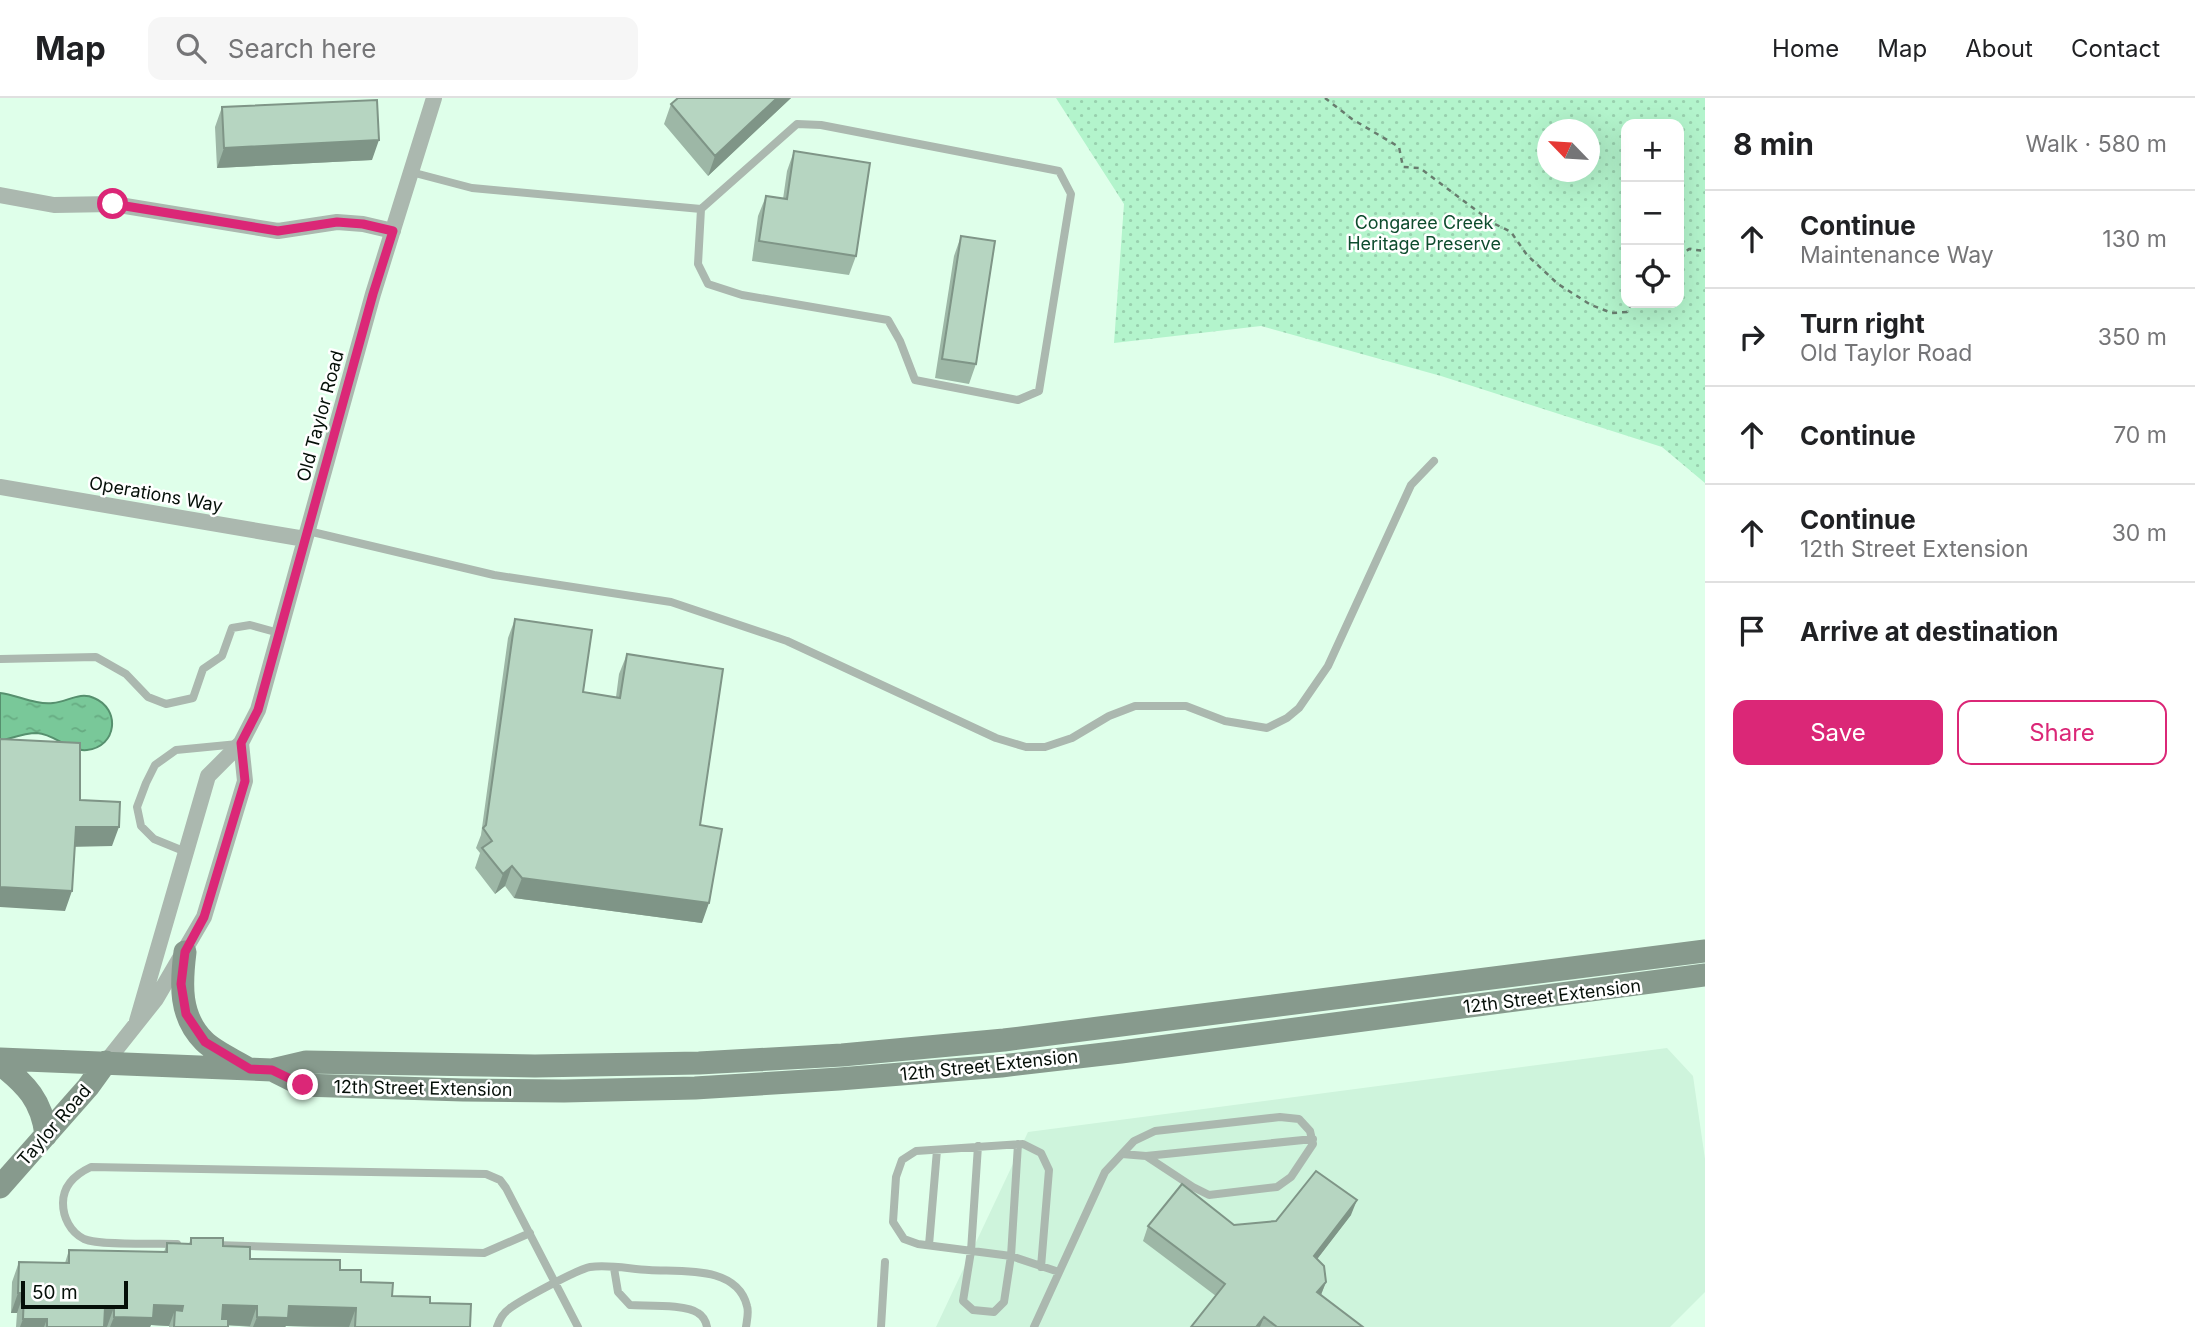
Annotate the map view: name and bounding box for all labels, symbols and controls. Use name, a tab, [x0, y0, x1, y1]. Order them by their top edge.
search box	[148, 17, 638, 80]
text: Map	[35, 28, 106, 68]
icon: search	[172, 29, 210, 67]
text: Search here	[228, 33, 376, 64]
text: Home	[1772, 34, 1839, 63]
text: Map	[1877, 34, 1927, 63]
text: About	[1965, 34, 2033, 63]
text: Contact	[2071, 34, 2160, 63]
north arrow	[1537, 119, 1600, 182]
map controls	[1621, 119, 1684, 308]
button: +	[1621, 119, 1684, 182]
text: 8 min	[1733, 126, 1814, 162]
text: Walk · 580 m	[2025, 130, 2167, 158]
button: −	[1621, 182, 1684, 245]
route start	[97, 188, 128, 219]
text: Continue	[1800, 210, 1916, 241]
park label: Congaree Creek Heritage Preserve	[1347, 212, 1501, 254]
icon: ahead	[1733, 220, 1771, 258]
text: 130 m	[2102, 225, 2167, 253]
text: Maintenance Way	[1800, 241, 1994, 269]
button: locate	[1621, 245, 1684, 308]
text: Turn right	[1800, 308, 1925, 339]
icon: right	[1733, 318, 1771, 356]
text: 350 m	[2098, 323, 2167, 351]
text: Old Taylor Road	[1800, 339, 1972, 367]
street label: Old Taylor Road	[292, 348, 348, 484]
icon: ahead	[1733, 416, 1771, 454]
text: Continue	[1800, 420, 1916, 451]
text: 70 m	[2113, 421, 2167, 449]
street label: Operations Way	[88, 472, 224, 516]
text: Continue	[1800, 504, 1916, 535]
icon: ahead	[1733, 514, 1771, 552]
text: 30 m	[2112, 519, 2167, 547]
text: 12th Street Extension	[1800, 535, 2029, 563]
icon: arrive	[1733, 612, 1771, 650]
text: Arrive at destination	[1800, 616, 2059, 647]
button: Save	[1733, 700, 1943, 765]
button: Share	[1957, 700, 2167, 765]
street label: 12th Street Extension	[1462, 975, 1642, 1017]
street label: 12th Street Extension	[899, 1045, 1079, 1085]
route end	[287, 1069, 318, 1100]
street label: 12th Street Extension	[333, 1076, 513, 1100]
street label: Taylor Road	[13, 1080, 95, 1170]
scale bar	[21, 1278, 128, 1310]
text: 50 m	[32, 1281, 78, 1304]

